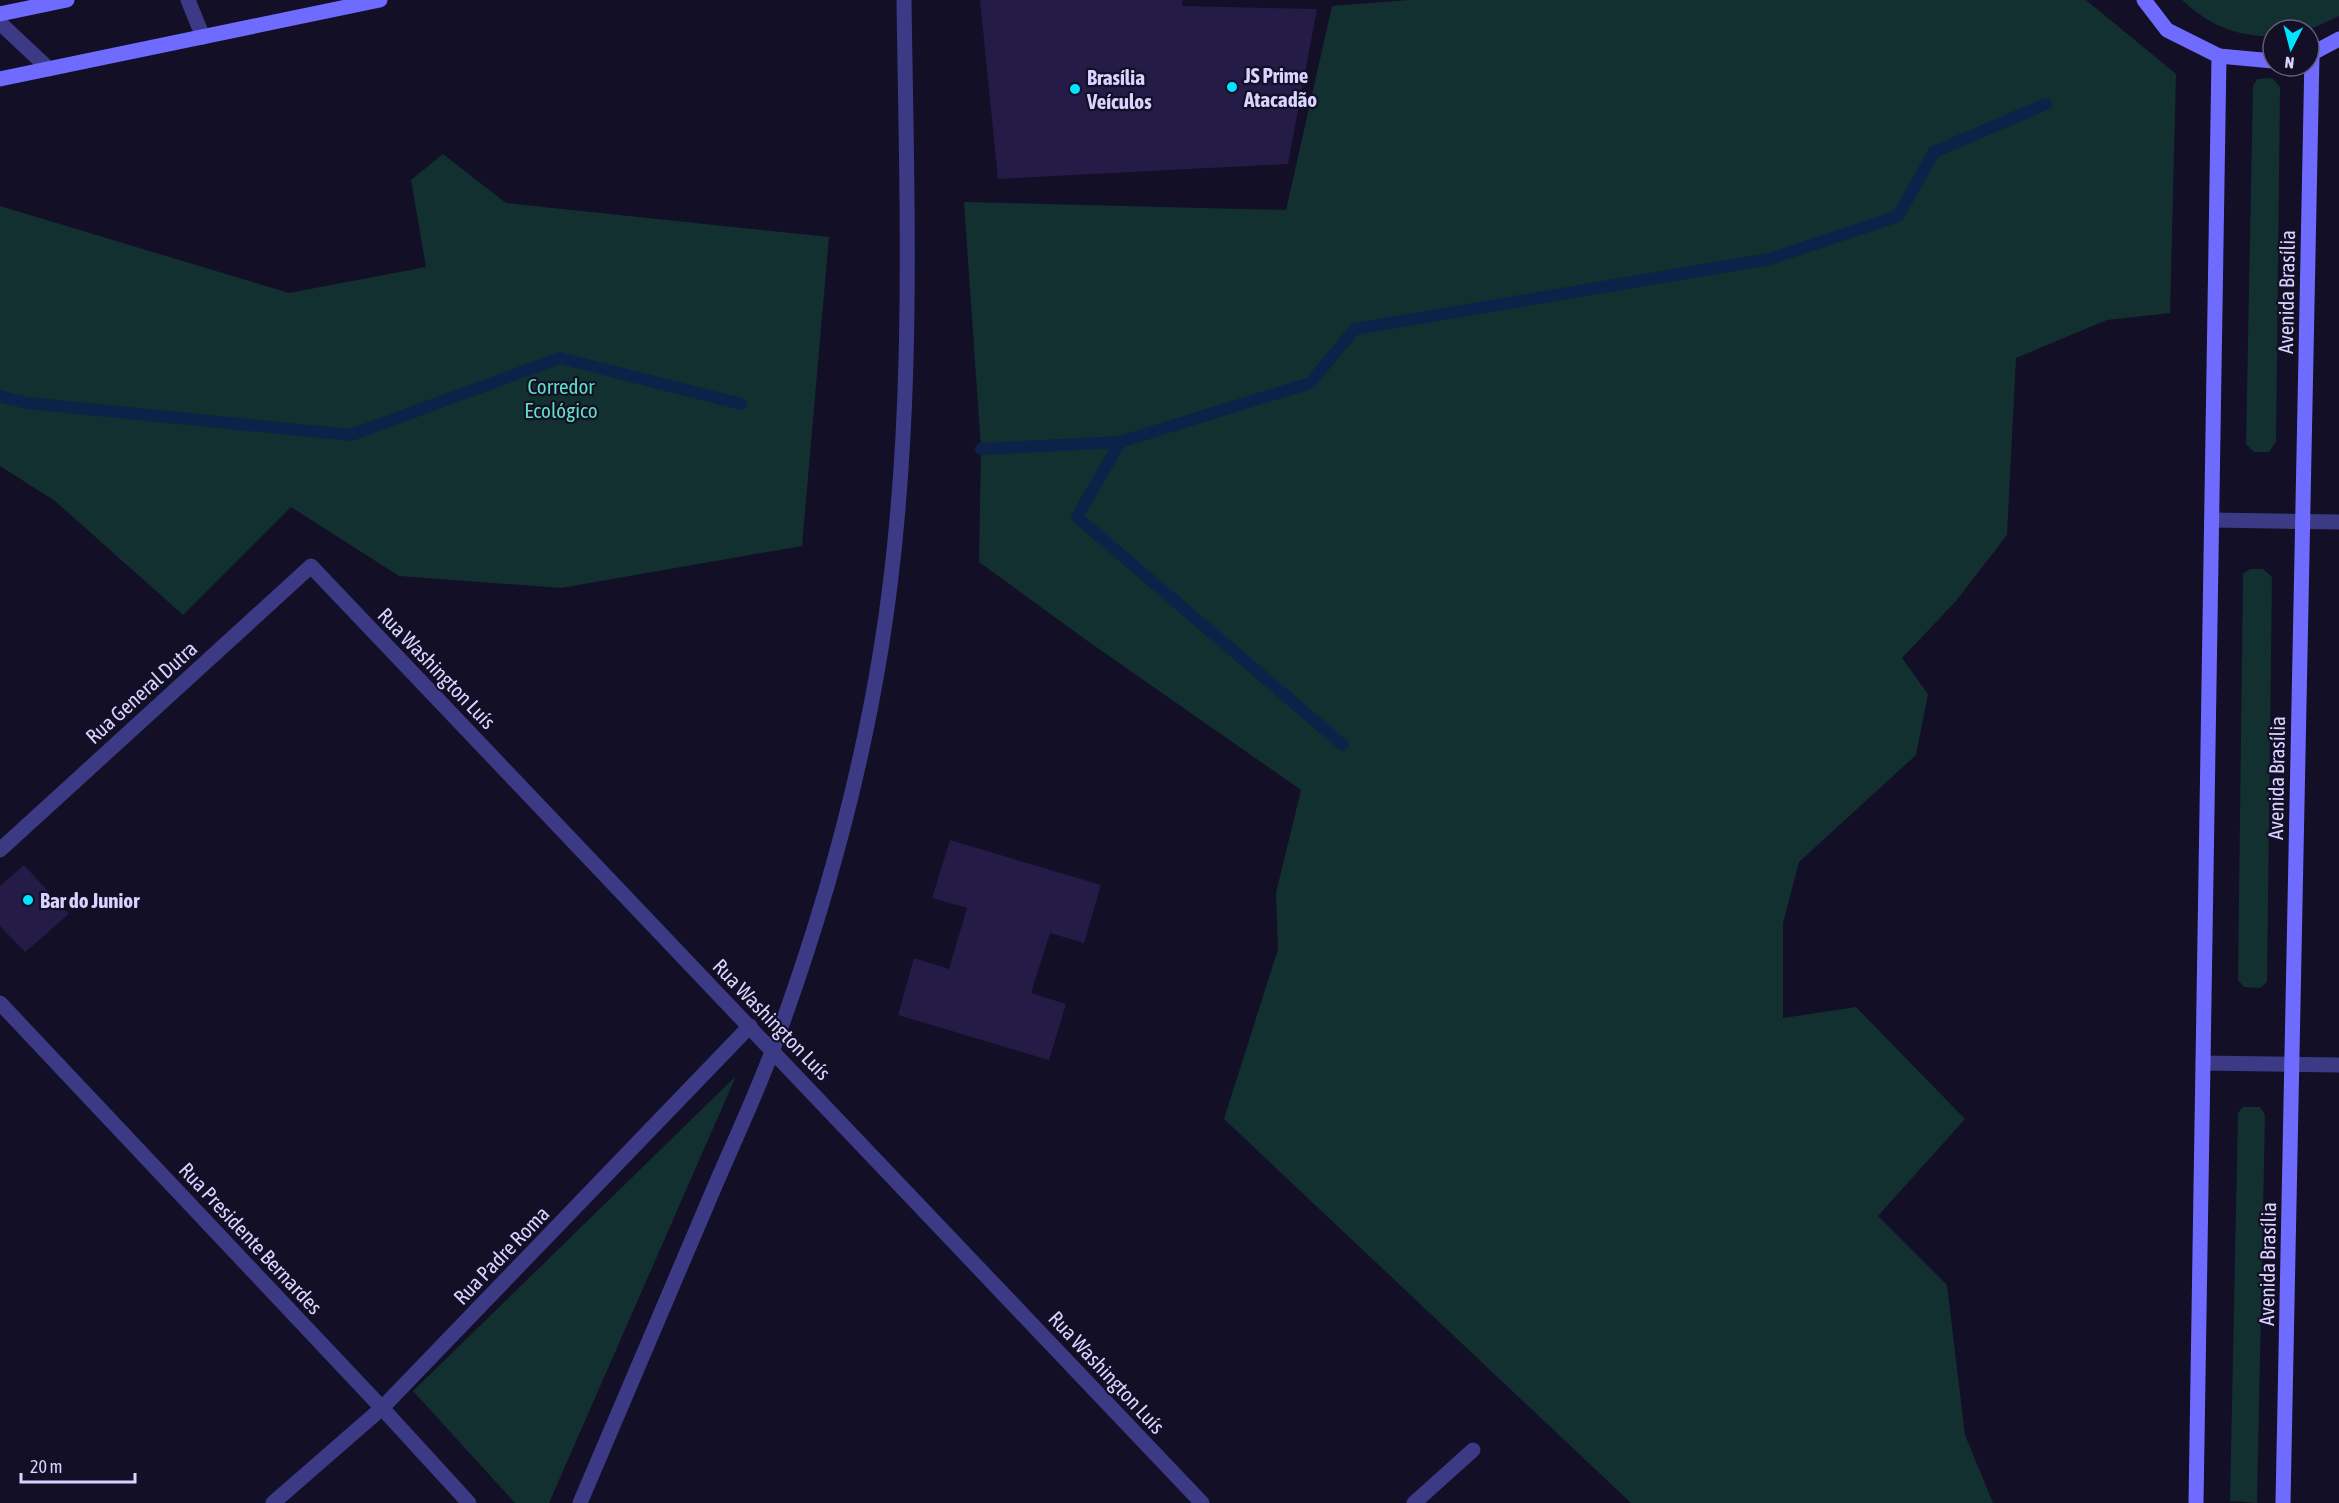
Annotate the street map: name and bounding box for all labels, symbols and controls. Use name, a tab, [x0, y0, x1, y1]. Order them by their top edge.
north arrow	[2261, 18, 2321, 78]
text: N	[2284, 53, 2295, 72]
place label: JS Prime Atacadão	[1243, 63, 1317, 111]
place label: Brasília Veículos	[1086, 65, 1152, 113]
marker: JS Prime Atacadão	[1225, 80, 1239, 94]
marker: Brasília Veículos	[1068, 82, 1082, 96]
street label: Avenida Brasília	[2273, 230, 2299, 354]
park label: Corredor Ecológico	[524, 374, 598, 422]
street label: Rua Washington Luís	[373, 603, 501, 733]
street label: Rua General Dutra	[81, 636, 201, 748]
street label: Avenida Brasília	[2263, 716, 2289, 840]
place label: Bar do Junior	[40, 888, 140, 912]
marker: Bar do Junior	[21, 893, 35, 907]
street label: Rua Washington Luís	[708, 954, 836, 1084]
street label: Rua Presidente Bernardes	[175, 1157, 327, 1319]
street label: Rua Padre Roma	[448, 1201, 554, 1309]
street label: Avenida Brasília	[2254, 1202, 2280, 1326]
street label: Rua Washington Luís	[1044, 1306, 1170, 1438]
scale bar	[21, 1446, 135, 1484]
text: 20 m	[30, 1456, 62, 1477]

